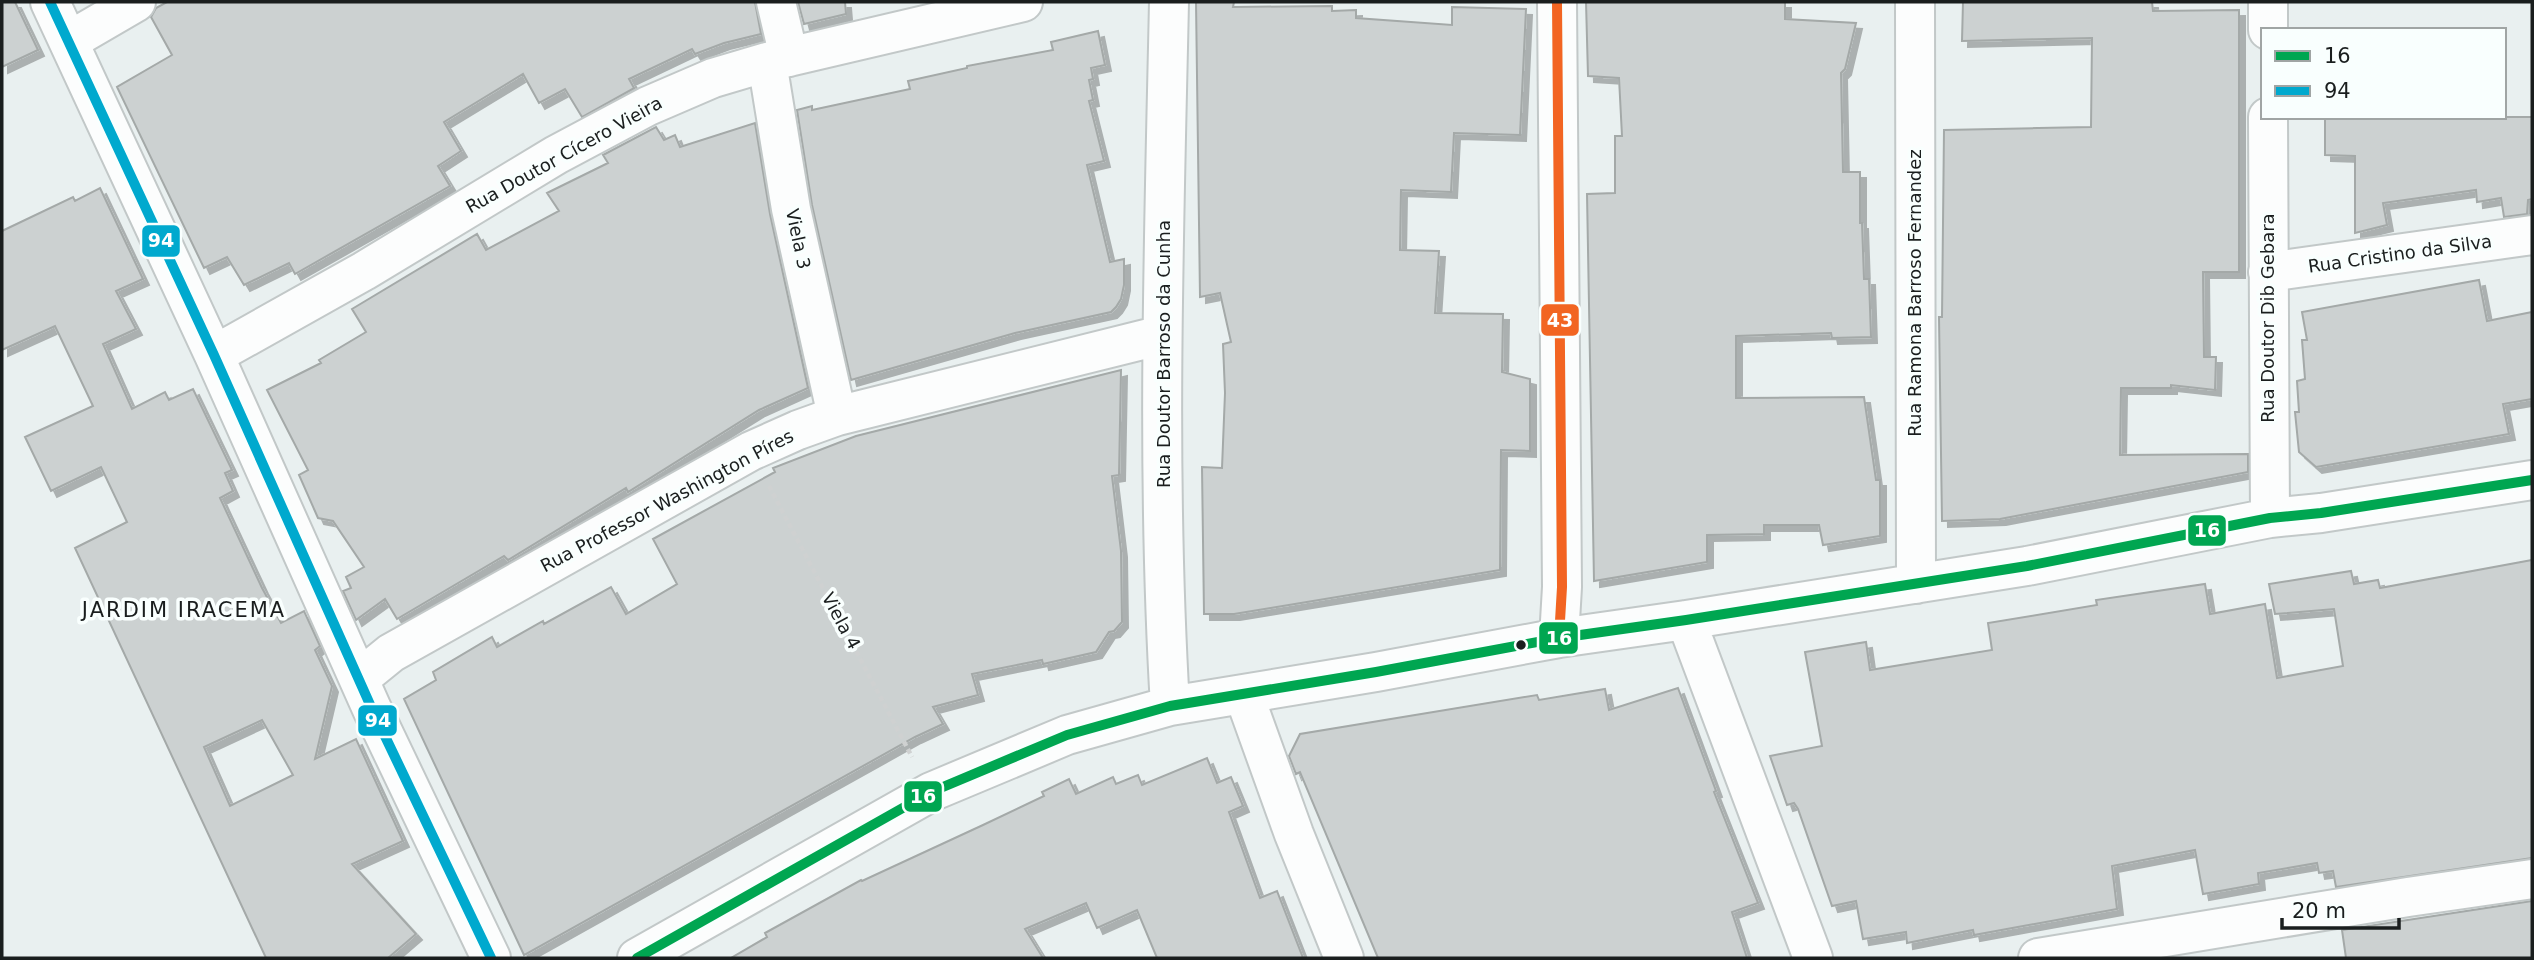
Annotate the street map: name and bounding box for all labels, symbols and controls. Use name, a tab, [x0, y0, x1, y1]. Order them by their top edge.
legend	[2261, 28, 2506, 119]
text: 16	[2324, 44, 2351, 68]
text: 94	[2324, 79, 2351, 103]
street label: Rua Doutor Cícero Vieira	[462, 92, 666, 217]
street label: Rua Ramona Barroso Fernandez	[1904, 149, 1925, 437]
street label: Viela 3	[782, 207, 815, 271]
street label: Rua Doutor Dib Gebara	[2257, 213, 2278, 423]
street label: Rua Doutor Barroso da Cunha	[1153, 220, 1174, 488]
line badge: 94	[141, 224, 181, 258]
text: 94	[148, 229, 174, 251]
street label: Rua Cristino da Silva	[2307, 230, 2493, 277]
line badge: 43	[1540, 303, 1580, 337]
text: 43	[1547, 309, 1573, 331]
street label: Rua Professor Washington Píres	[537, 425, 797, 576]
line badge: 16	[2187, 514, 2227, 547]
text: 16	[2194, 519, 2220, 541]
street label: Viela 4	[818, 589, 865, 653]
district label: JARDIM IRACEMA	[80, 598, 286, 622]
line badge: 16	[1538, 621, 1579, 655]
text: 16	[1546, 627, 1572, 649]
unlabelled marker	[1514, 638, 1528, 652]
line badge: 94	[357, 704, 398, 737]
text: 94	[365, 709, 391, 731]
line badge: 16	[903, 780, 943, 813]
text: 16	[910, 785, 936, 807]
scale bar	[2282, 886, 2399, 930]
text: 20 m	[2292, 899, 2346, 923]

